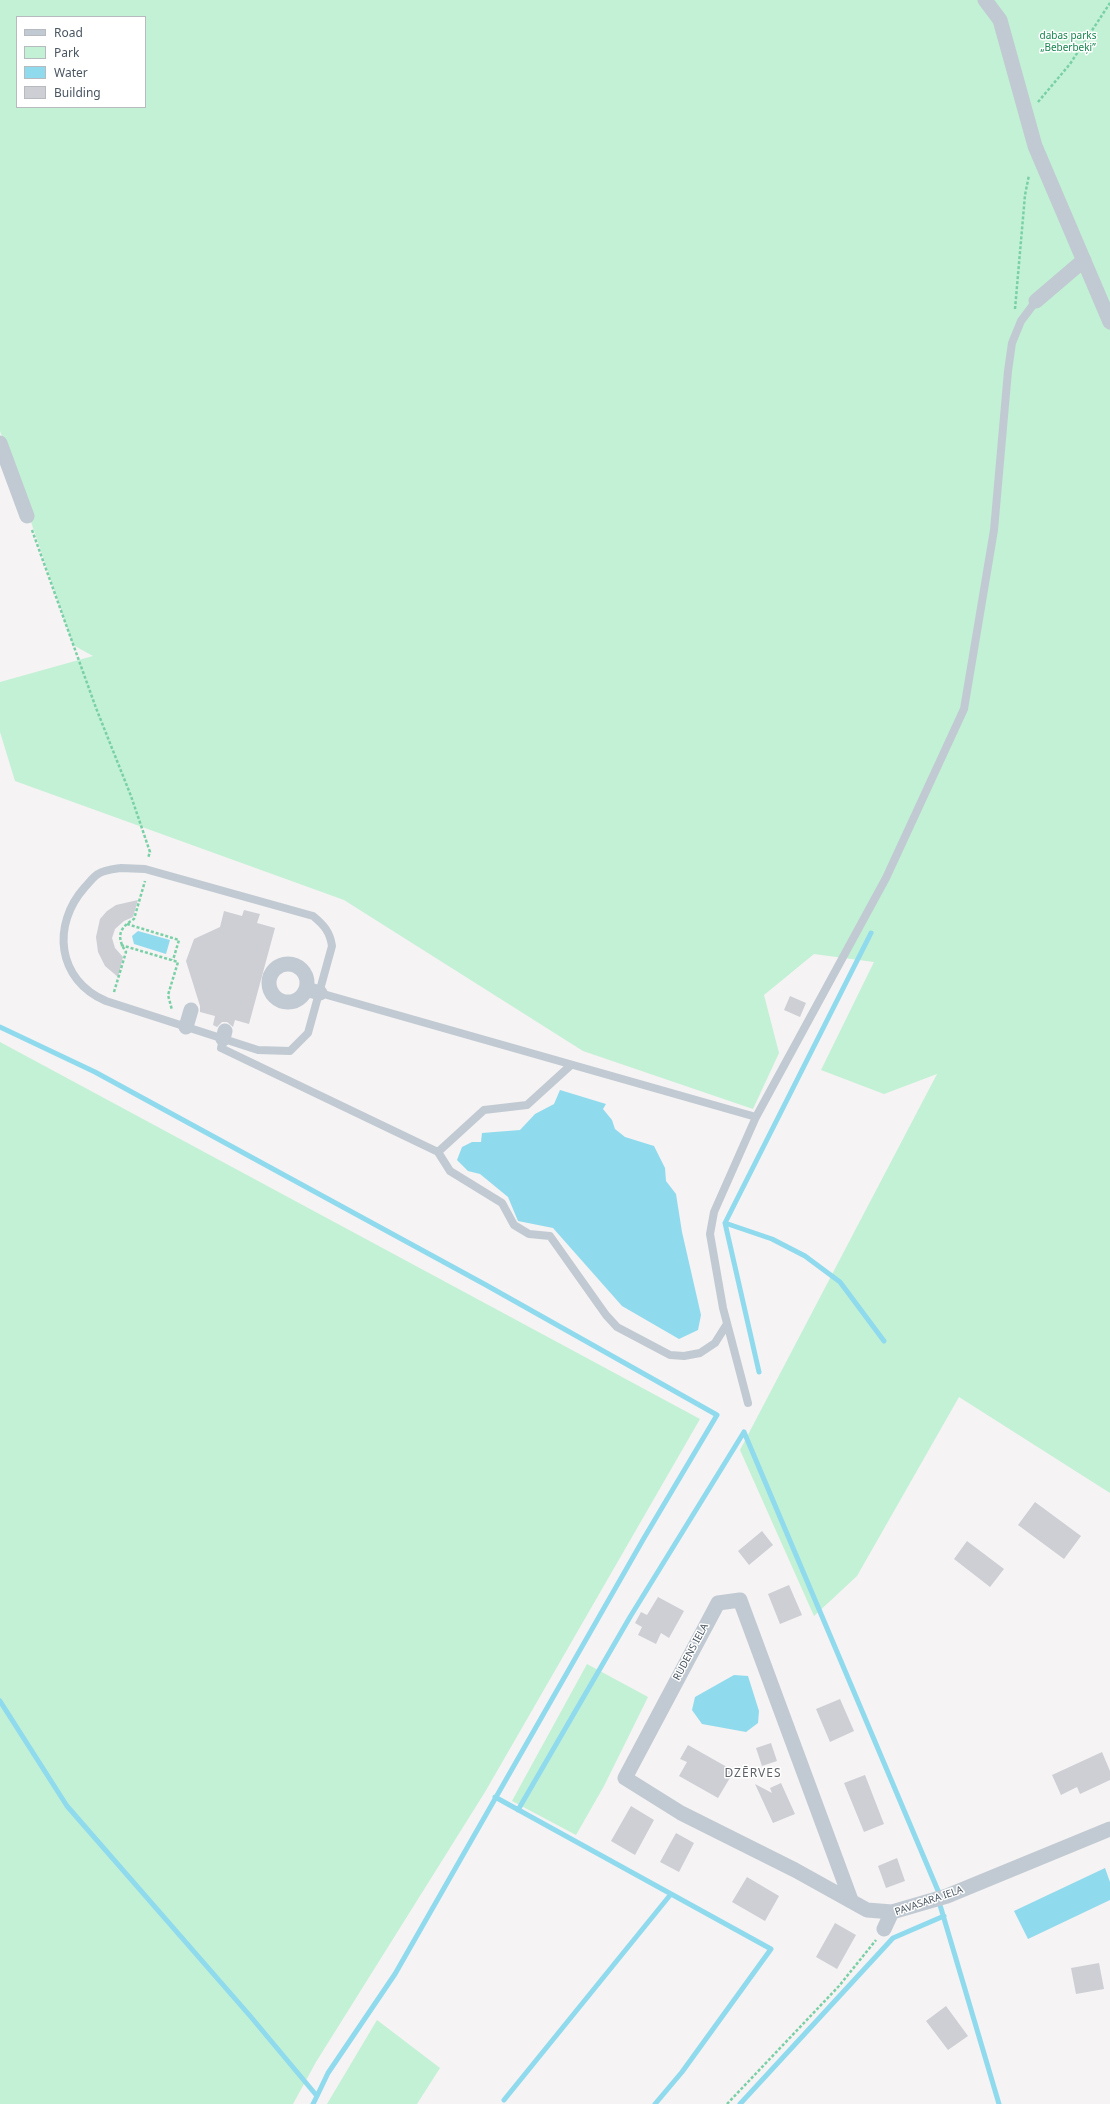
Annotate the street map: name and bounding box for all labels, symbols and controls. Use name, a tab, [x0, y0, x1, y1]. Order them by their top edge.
legend	[16, 16, 146, 108]
text: Road	[54, 24, 83, 41]
park label: dabas parks „Beberbeķi”	[1040, 30, 1096, 54]
text: Park	[54, 44, 79, 61]
text: Water	[54, 64, 88, 81]
text: Building	[54, 84, 101, 101]
street label: RUDENS IELA	[671, 1622, 711, 1682]
district label: DZĒRVES	[724, 1767, 782, 1781]
street label: PAVASARA IELA	[893, 1884, 965, 1918]

